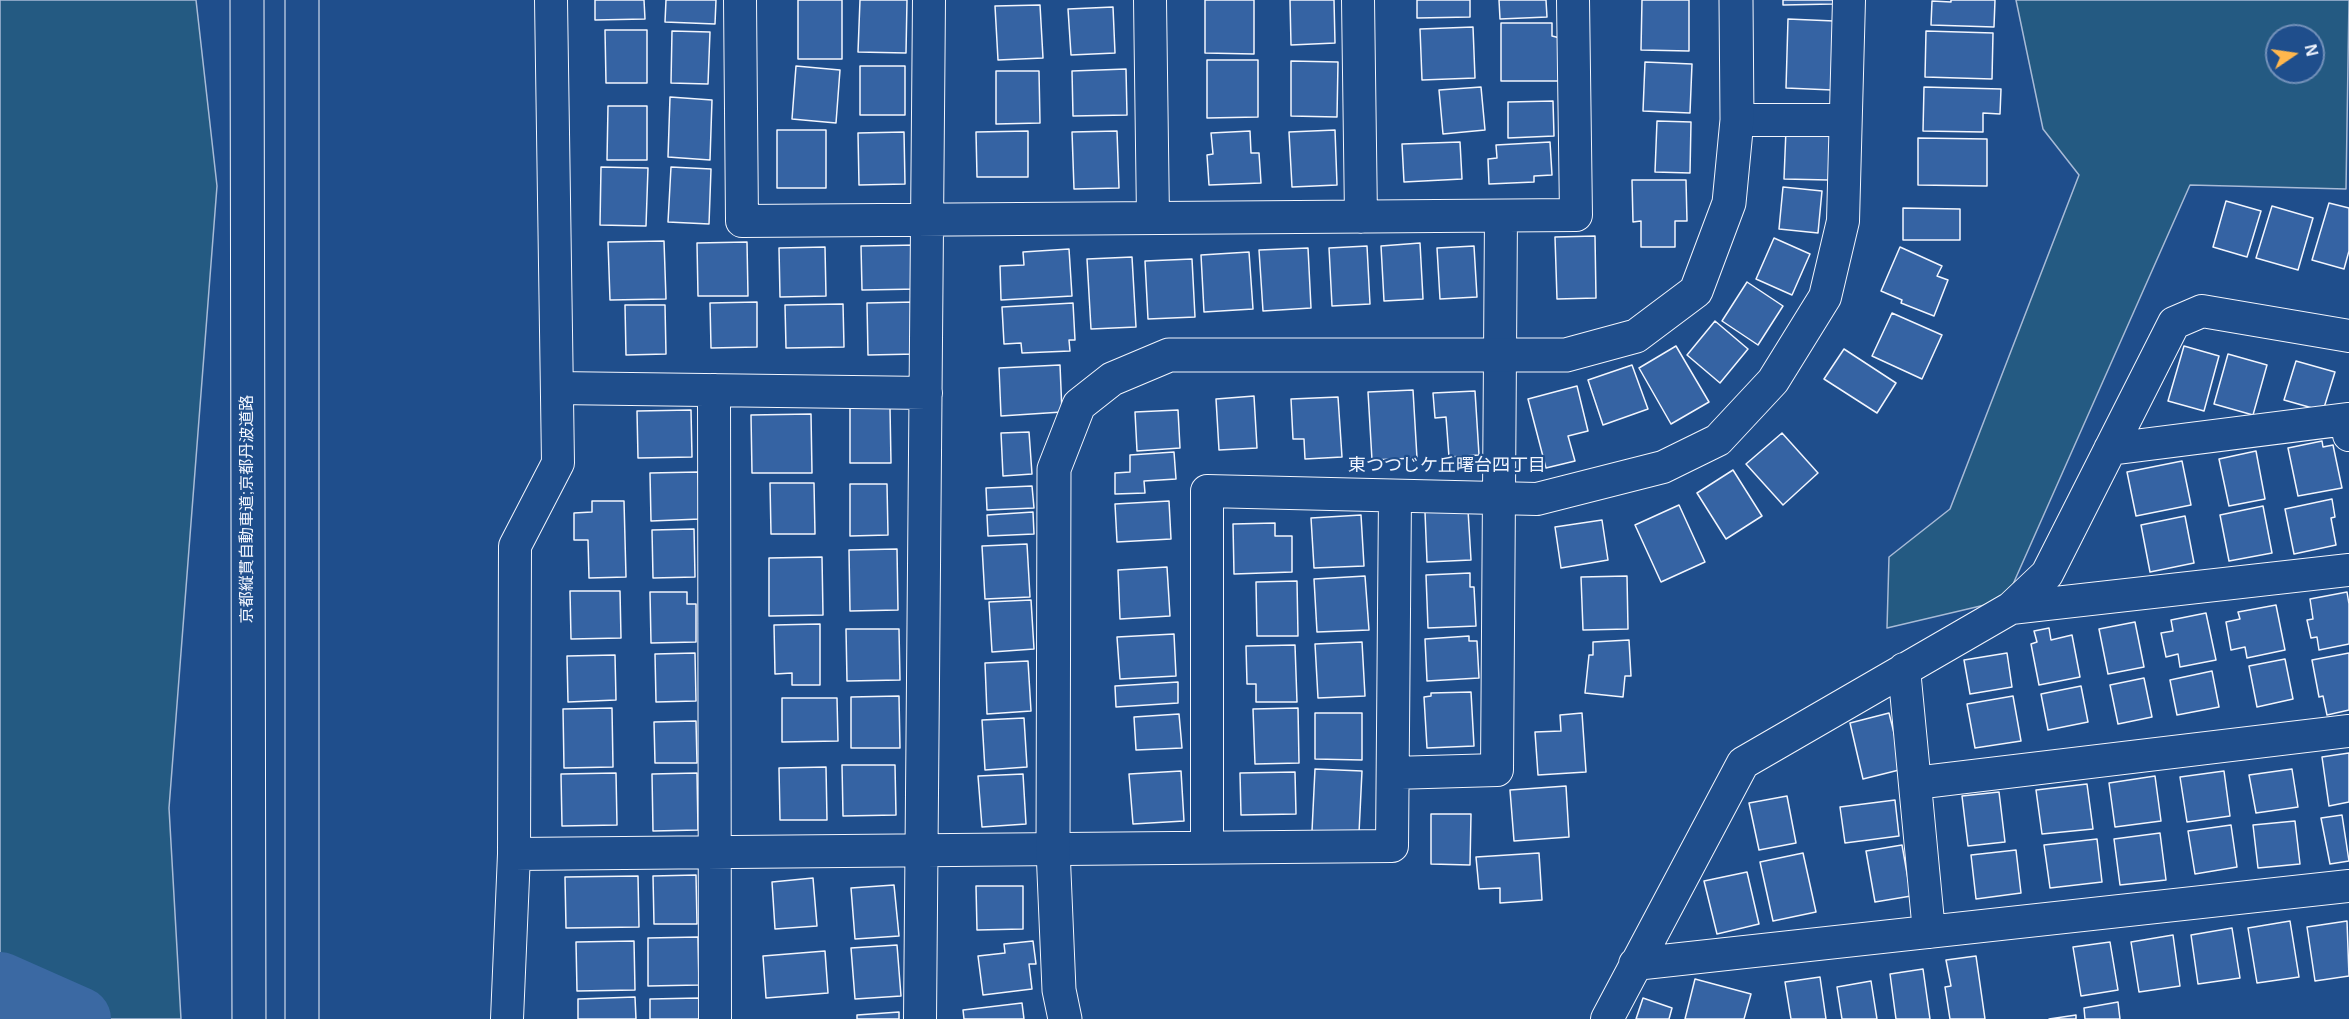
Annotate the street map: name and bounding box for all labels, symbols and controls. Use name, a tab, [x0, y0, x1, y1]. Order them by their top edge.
north arrow	[2265, 24, 2325, 84]
text: N	[2301, 43, 2321, 58]
street label: 京都縦貫自動車道;京都丹波道路	[238, 395, 258, 623]
district label: 東つつじケ丘曙台四丁目	[1348, 455, 1546, 477]

